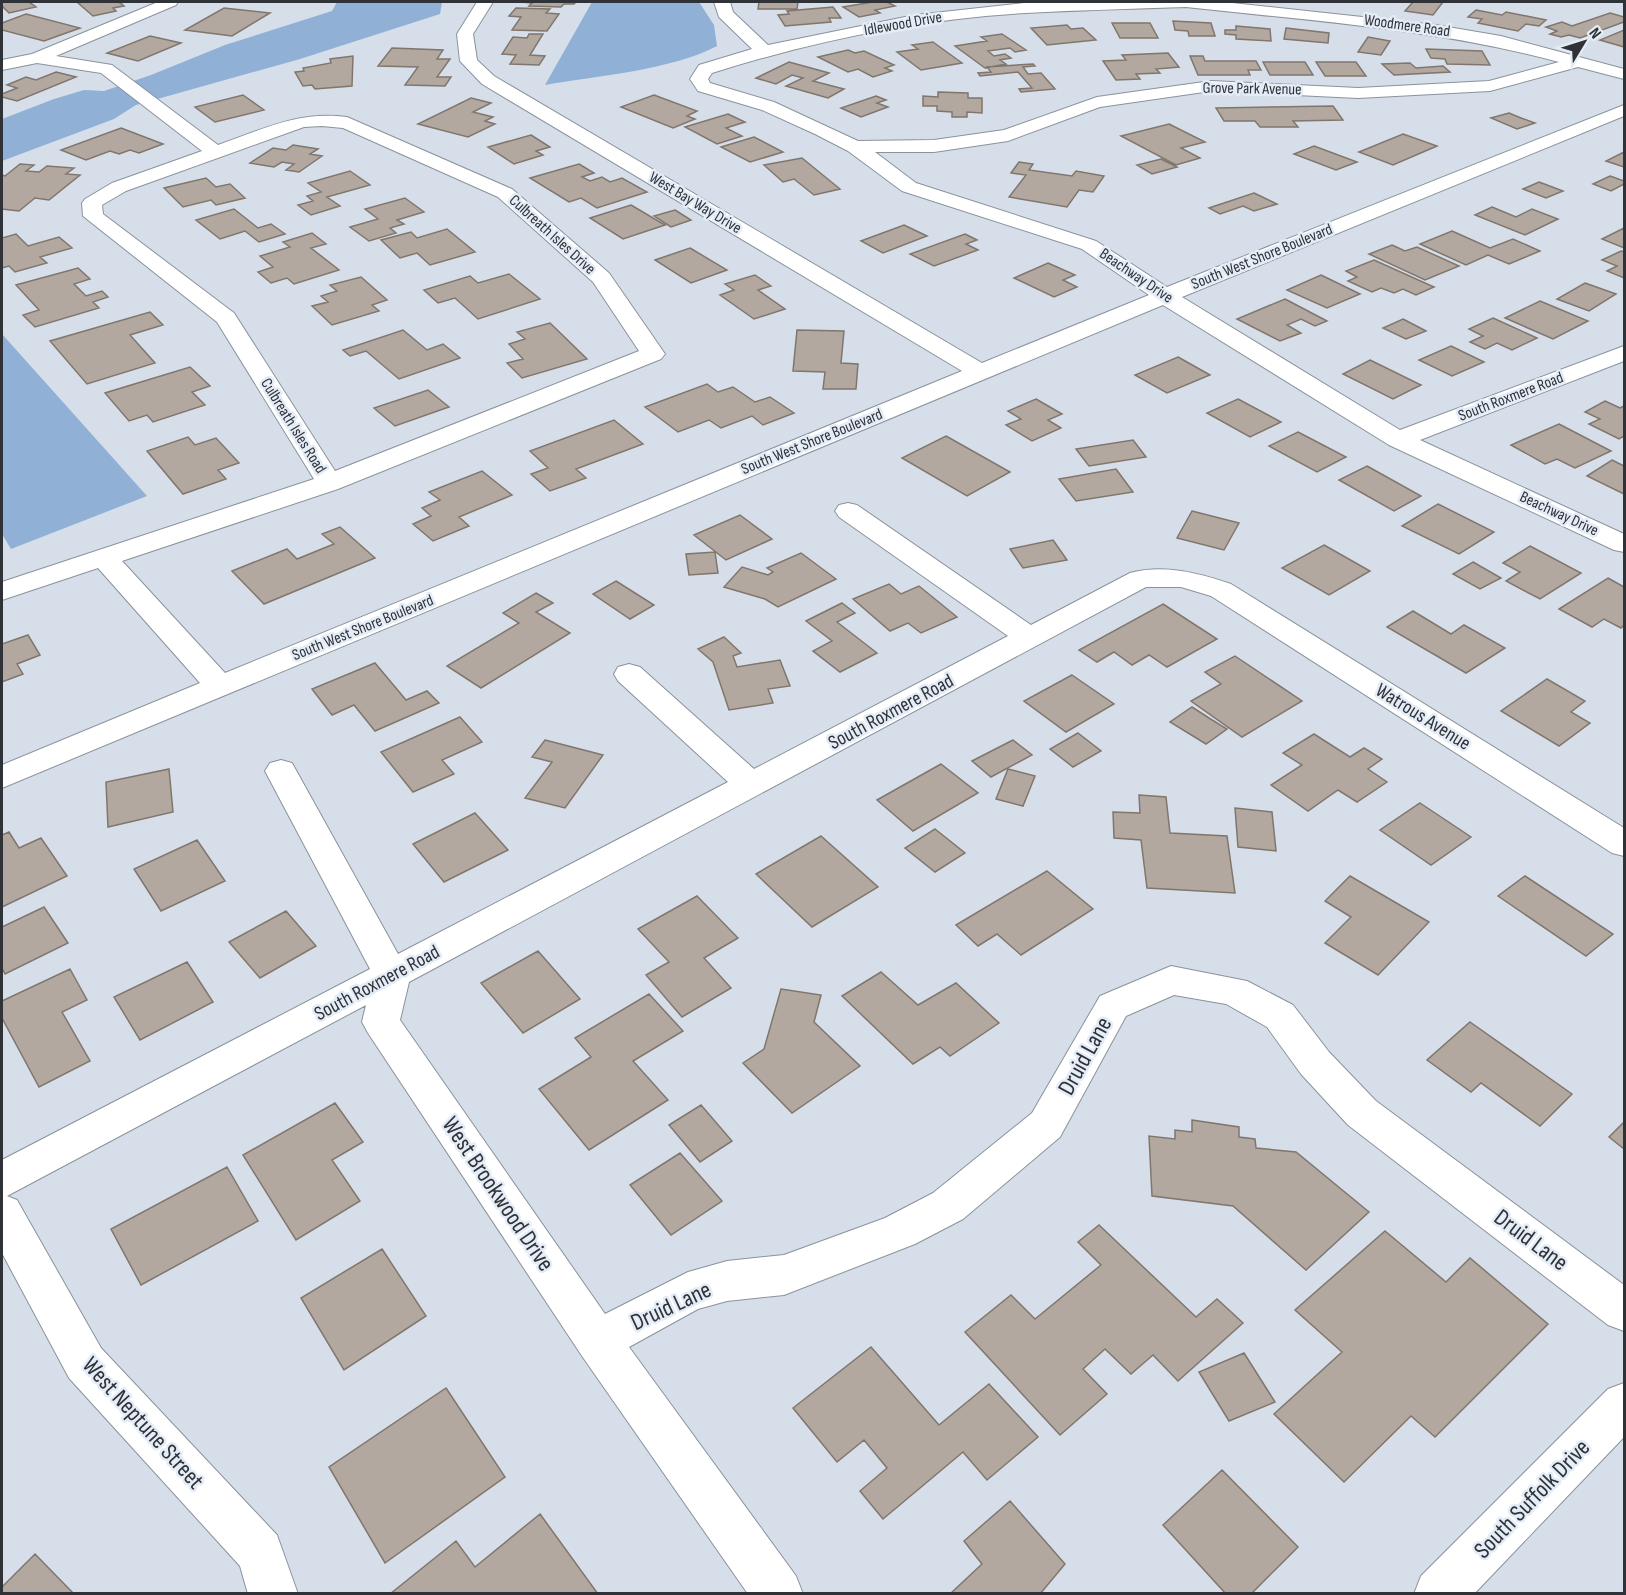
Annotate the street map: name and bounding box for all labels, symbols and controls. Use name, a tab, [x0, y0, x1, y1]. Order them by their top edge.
street label: Idlewood Drive	[863, 8, 943, 40]
street label: Woodmere Road	[1363, 11, 1451, 41]
north arrow	[1554, 12, 1614, 72]
text: N	[1585, 24, 1605, 43]
street label: Grove Park Avenue	[1202, 79, 1302, 99]
street label: West Bay Way Drive	[645, 168, 745, 238]
street label: Culbreath Isles Drive	[505, 191, 599, 279]
street label: South West Shore Boulevard	[1189, 220, 1335, 294]
street label: Beachway Drive	[1096, 245, 1176, 307]
street label: South Roxmere Road	[1456, 368, 1566, 426]
street label: Culbreath Isles Road	[256, 375, 330, 477]
street label: South West Shore Boulevard	[739, 405, 885, 479]
street label: Beachway Drive	[1517, 488, 1601, 540]
street label: South West Shore Boulevard	[290, 591, 436, 665]
street label: South Roxmere Road	[824, 669, 958, 755]
street label: Watrous Avenue	[1371, 678, 1475, 756]
street label: South Roxmere Road	[310, 940, 444, 1026]
street label: Druid Lane	[1052, 1012, 1118, 1100]
street label: West Brookwood Drive	[436, 1111, 560, 1277]
street label: Druid Lane	[1488, 1203, 1574, 1277]
street label: Druid Lane	[626, 1275, 716, 1337]
street label: West Neptune Street	[76, 1351, 210, 1495]
street label: South Suffolk Drive	[1468, 1433, 1596, 1565]

